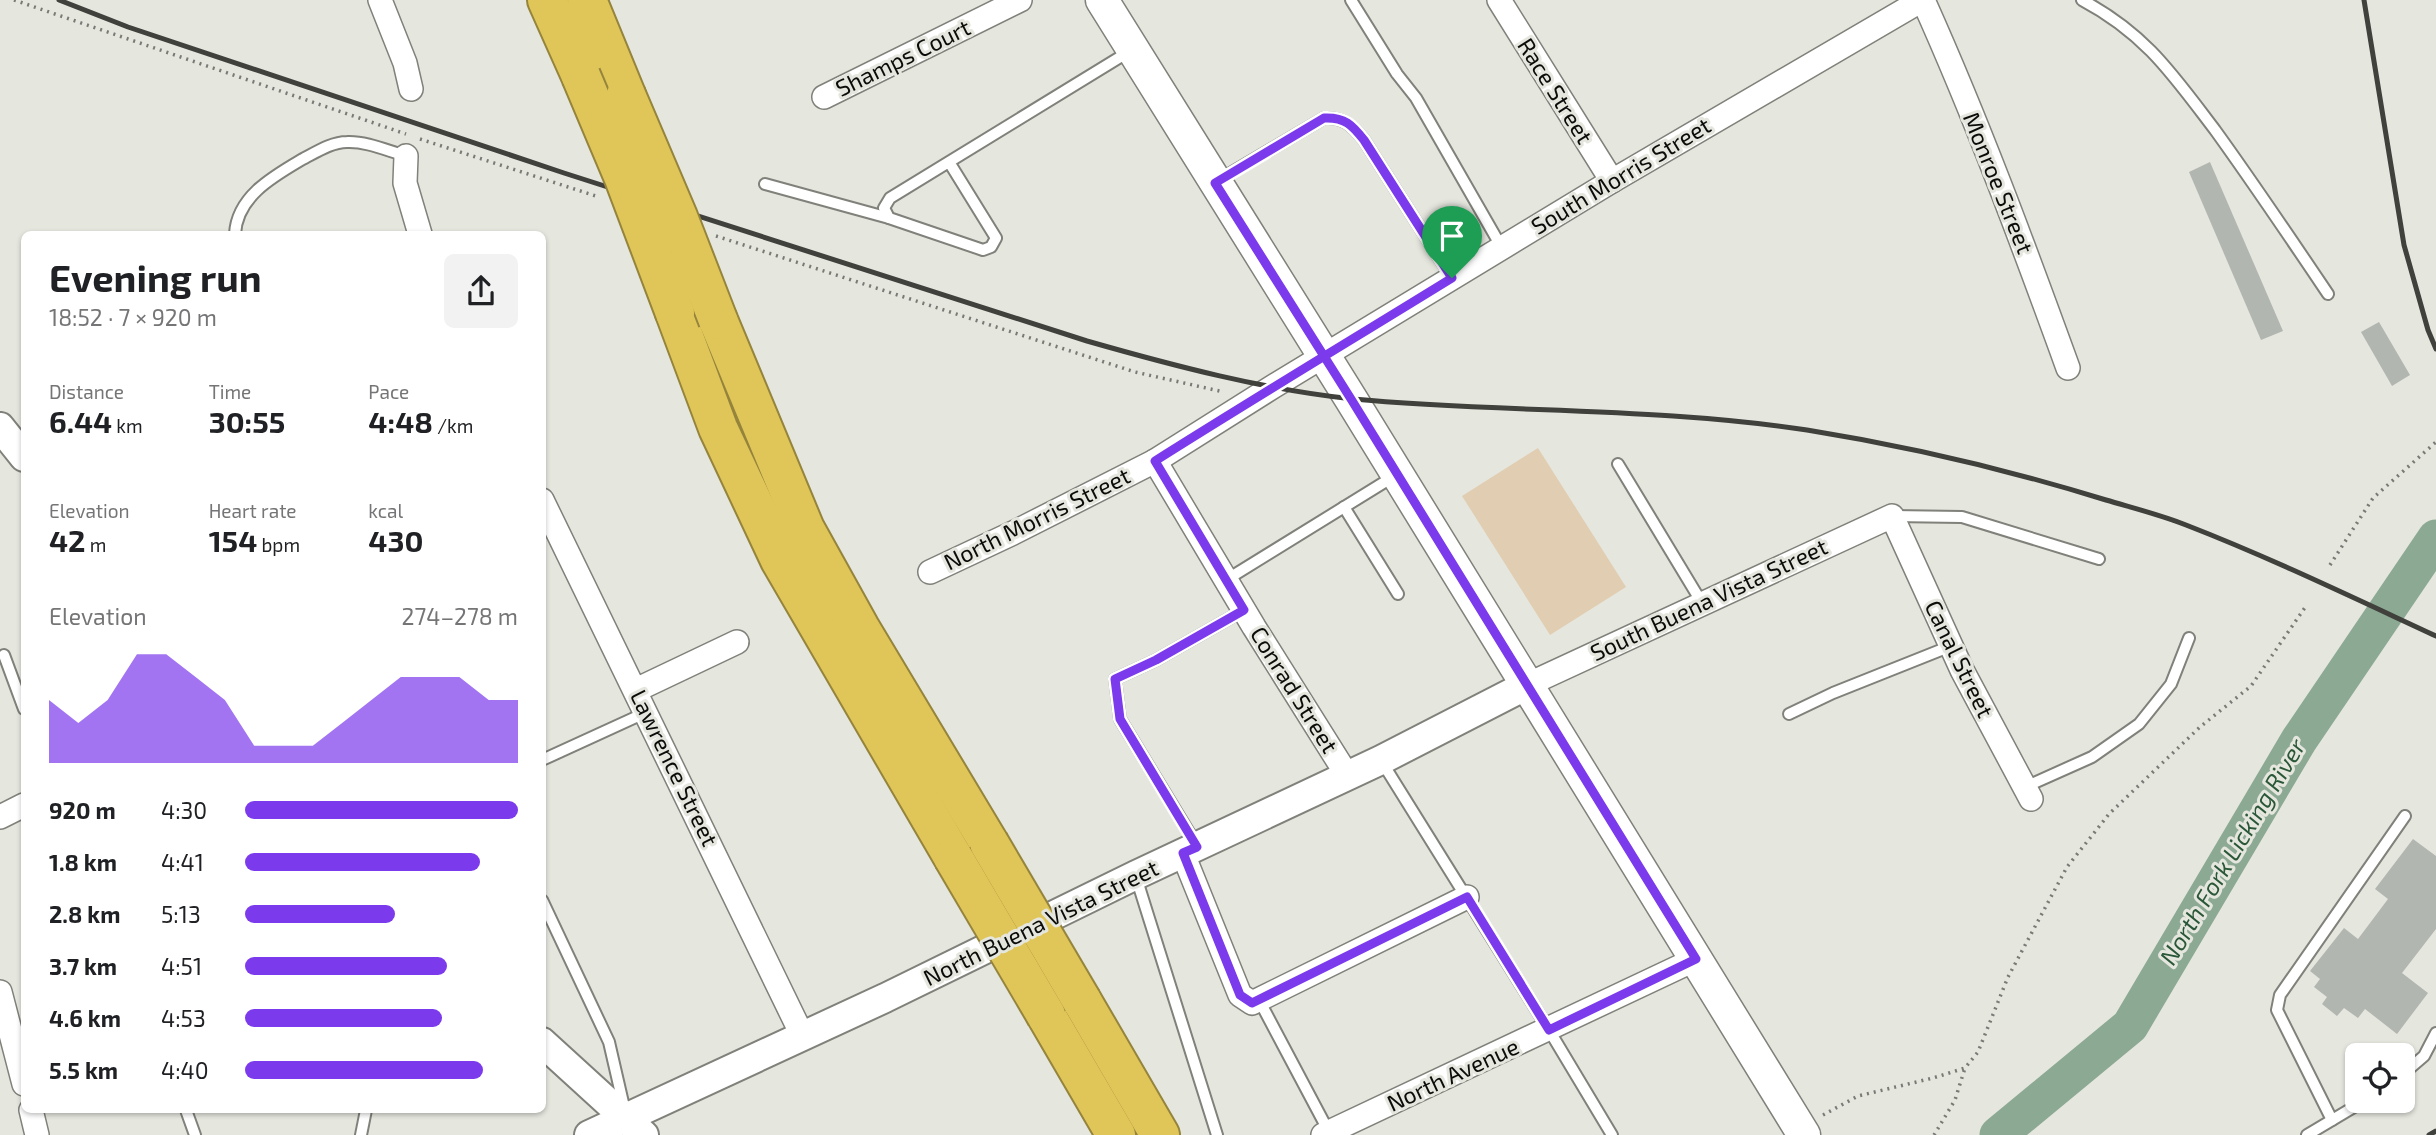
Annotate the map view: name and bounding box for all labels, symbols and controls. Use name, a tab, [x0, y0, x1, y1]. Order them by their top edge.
street label: Shamps Court	[831, 12, 975, 102]
street label: Race Street	[1512, 32, 1599, 149]
street label: Monroe Street	[1958, 108, 2040, 258]
street label: South Morris Street	[1526, 110, 1716, 240]
pin	[1422, 206, 1482, 278]
icon: arrive	[1433, 217, 1471, 255]
text: Evening run	[49, 254, 262, 300]
button: share	[444, 254, 518, 328]
text: 18:52 · 7 × 920 m	[49, 303, 217, 331]
text: Distance	[49, 380, 124, 403]
text: Time	[209, 380, 251, 403]
text: Pace	[368, 380, 409, 403]
text: 6.44	[49, 403, 112, 439]
text: 30:55	[209, 403, 285, 439]
text: 4:48	[368, 403, 433, 439]
text: km	[112, 414, 143, 437]
text: /km	[433, 414, 473, 437]
street label: North Morris Street	[939, 461, 1135, 575]
text: Elevation	[49, 499, 130, 522]
text: Heart rate	[209, 499, 297, 522]
text: kcal	[368, 499, 403, 522]
text: 42	[49, 522, 86, 558]
text: 154	[209, 522, 257, 558]
text: 430	[368, 522, 423, 558]
street label: South Buena Vista Street	[1586, 532, 1832, 666]
text: m	[86, 533, 106, 556]
text: bpm	[257, 533, 300, 556]
street label: Canal Street	[1919, 595, 2000, 722]
text: Elevation	[49, 602, 147, 630]
text: 274–278 m	[402, 602, 518, 630]
street label: Conrad Street	[1245, 621, 1345, 758]
street label: Lawrence Street	[625, 685, 725, 851]
water label: North Fork Licking River	[2153, 732, 2311, 970]
text: 920 m	[49, 796, 116, 824]
text: 4:30	[161, 796, 207, 824]
text: 1.8 km	[49, 848, 117, 876]
text: 4:41	[161, 848, 204, 876]
street label: North Buena Vista Street	[919, 853, 1163, 991]
text: 2.8 km	[49, 900, 120, 928]
text: 5:13	[161, 900, 201, 928]
text: 3.7 km	[49, 952, 117, 980]
text: 4:51	[161, 952, 202, 980]
text: 4.6 km	[49, 1004, 121, 1032]
text: 4:53	[161, 1004, 206, 1032]
street label: North Avenue	[1382, 1031, 1523, 1117]
map controls	[2345, 1043, 2415, 1113]
button: locate	[2345, 1043, 2415, 1113]
text: 5.5 km	[49, 1056, 118, 1084]
text: 4:40	[161, 1056, 209, 1084]

